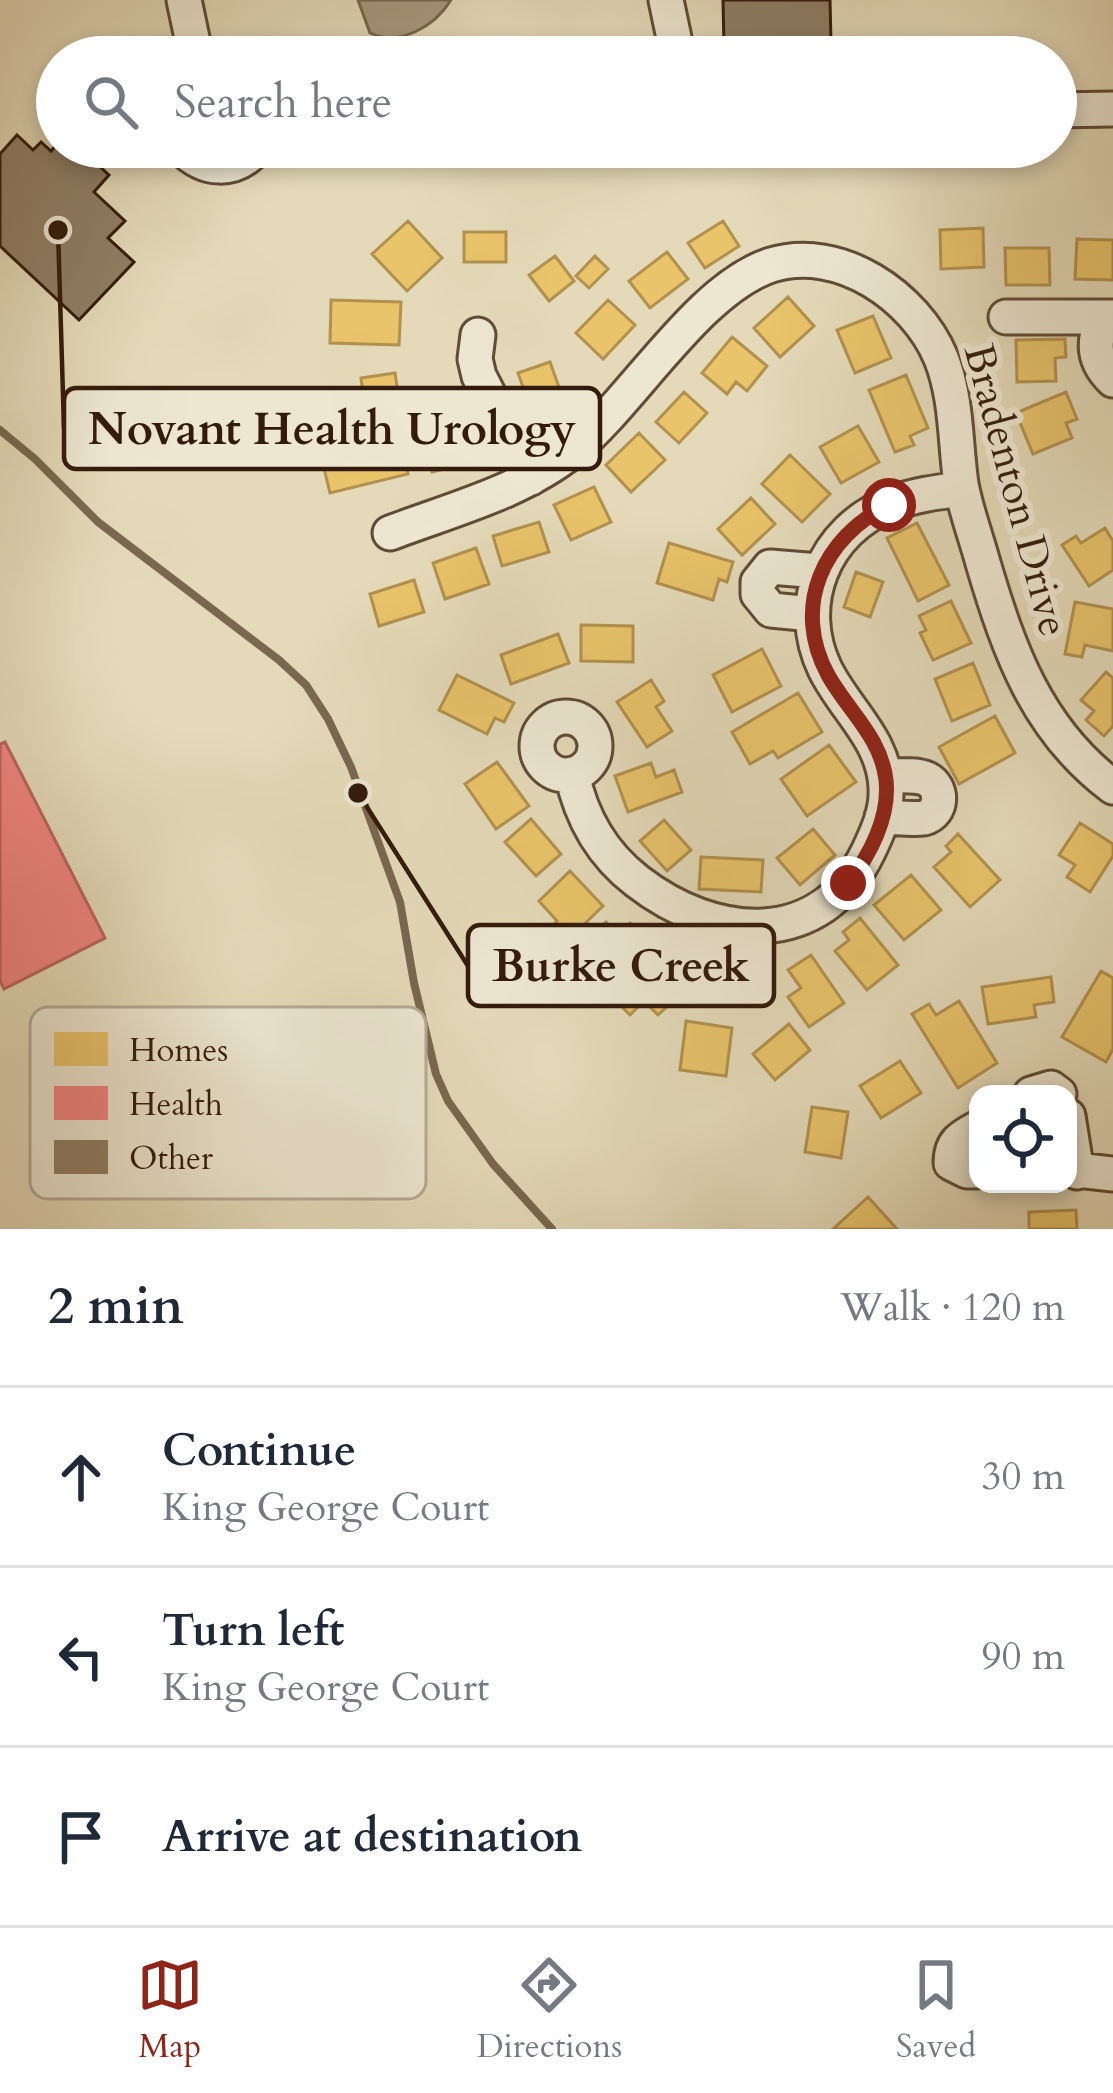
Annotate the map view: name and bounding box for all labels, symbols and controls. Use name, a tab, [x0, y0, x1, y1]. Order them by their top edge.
search box	[36, 36, 1077, 168]
icon: search	[78, 69, 144, 135]
text: Search here	[174, 72, 392, 133]
street label: Bradenton Drive	[950, 338, 1082, 642]
callout: Novant Health Urology	[64, 388, 600, 469]
text: Novant Health Urology	[88, 399, 577, 460]
route start	[862, 478, 916, 532]
route end	[821, 856, 875, 910]
callout: Burke Creek	[468, 925, 774, 1006]
text: Burke Creek	[492, 936, 750, 997]
legend	[30, 1007, 426, 1199]
text: Homes	[129, 1028, 228, 1073]
text: Health	[129, 1082, 223, 1127]
map controls	[969, 1085, 1077, 1193]
button: locate	[969, 1085, 1077, 1193]
text: Other	[129, 1136, 214, 1181]
text: 2 min	[48, 1272, 184, 1342]
text: Walk · 120 m	[840, 1281, 1065, 1334]
text: Continue	[162, 1420, 356, 1481]
icon: ahead	[48, 1444, 114, 1510]
text: 30 m	[982, 1450, 1065, 1503]
text: King George Court	[162, 1481, 489, 1534]
text: Turn left	[162, 1600, 344, 1661]
icon: left	[48, 1624, 114, 1690]
text: 90 m	[982, 1630, 1065, 1683]
text: King George Court	[162, 1661, 489, 1714]
icon: arrive	[48, 1804, 114, 1870]
text: Arrive at destination	[162, 1806, 582, 1867]
tab: Map	[137, 1952, 203, 2069]
tab: Directions	[477, 1952, 622, 2069]
tab: Saved	[896, 1952, 976, 2069]

